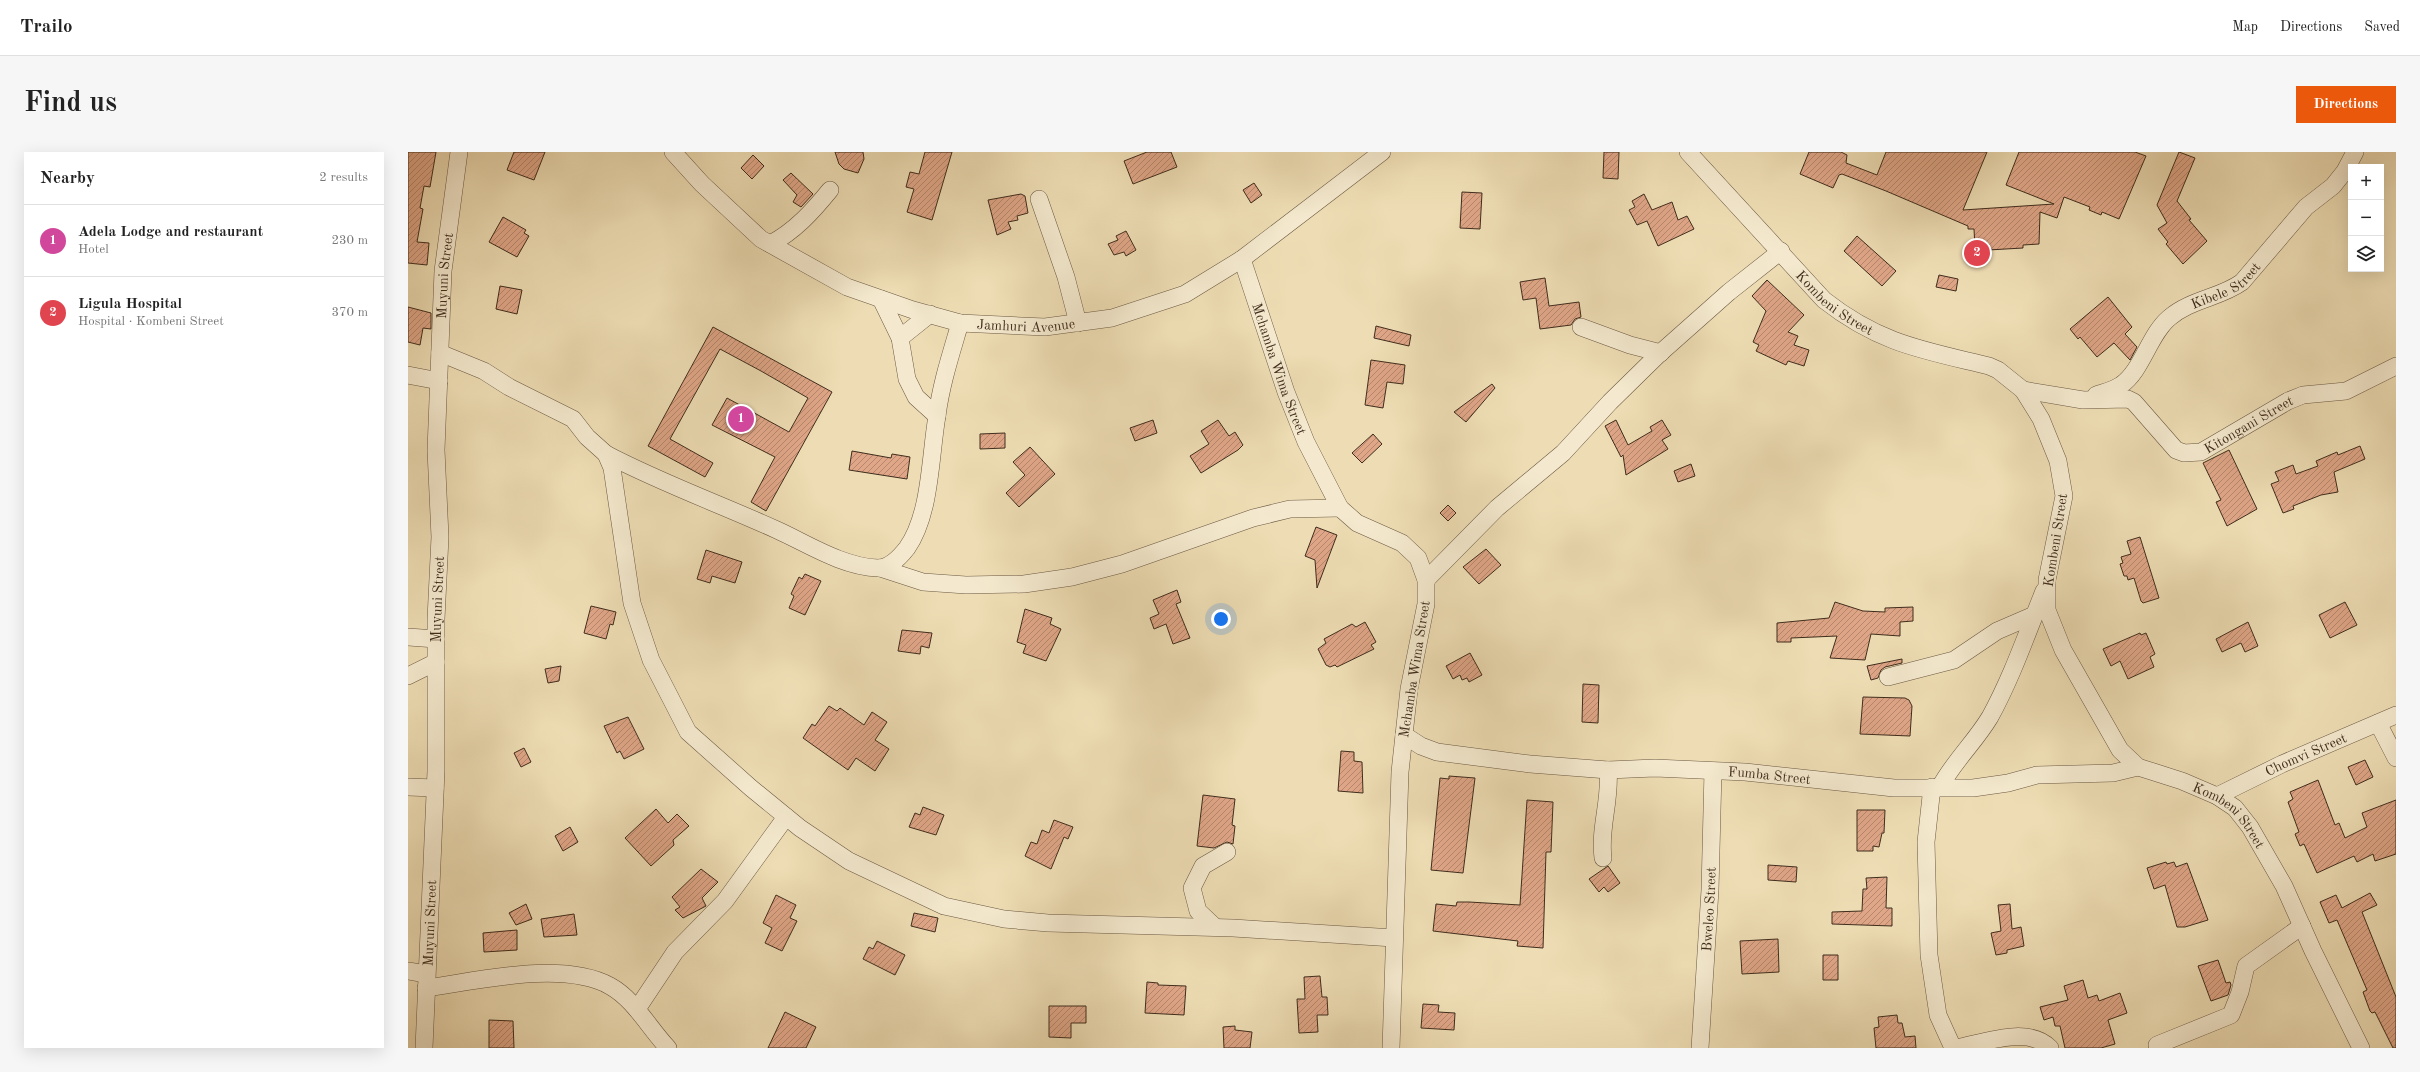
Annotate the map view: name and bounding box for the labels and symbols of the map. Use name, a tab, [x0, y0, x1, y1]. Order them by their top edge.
street label: Muyuni Street	[435, 232, 456, 319]
pin: 2	[1964, 238, 1990, 268]
street label: Kibele Street	[2189, 260, 2264, 312]
street label: Kombeni Street	[1793, 268, 1875, 338]
street label: Mchamba Wima Street	[1249, 301, 1308, 437]
street label: Jamhuri Avenue	[976, 317, 1076, 335]
street label: Kitongani Street	[2202, 394, 2295, 457]
pin: 1	[728, 404, 754, 434]
street label: Kombeni Street	[2042, 492, 2070, 588]
street label: Muyuni Street	[430, 556, 447, 643]
street label: Mchamba Wima Street	[1397, 599, 1433, 739]
your location	[1211, 609, 1231, 629]
street label: Chomvi Street	[2263, 731, 2349, 779]
street label: Fumba Street	[1728, 765, 1812, 787]
street label: Kombeni Street	[2190, 780, 2267, 851]
street label: Bweleo Street	[1700, 867, 1719, 952]
street label: Muyuni Street	[422, 880, 439, 967]

